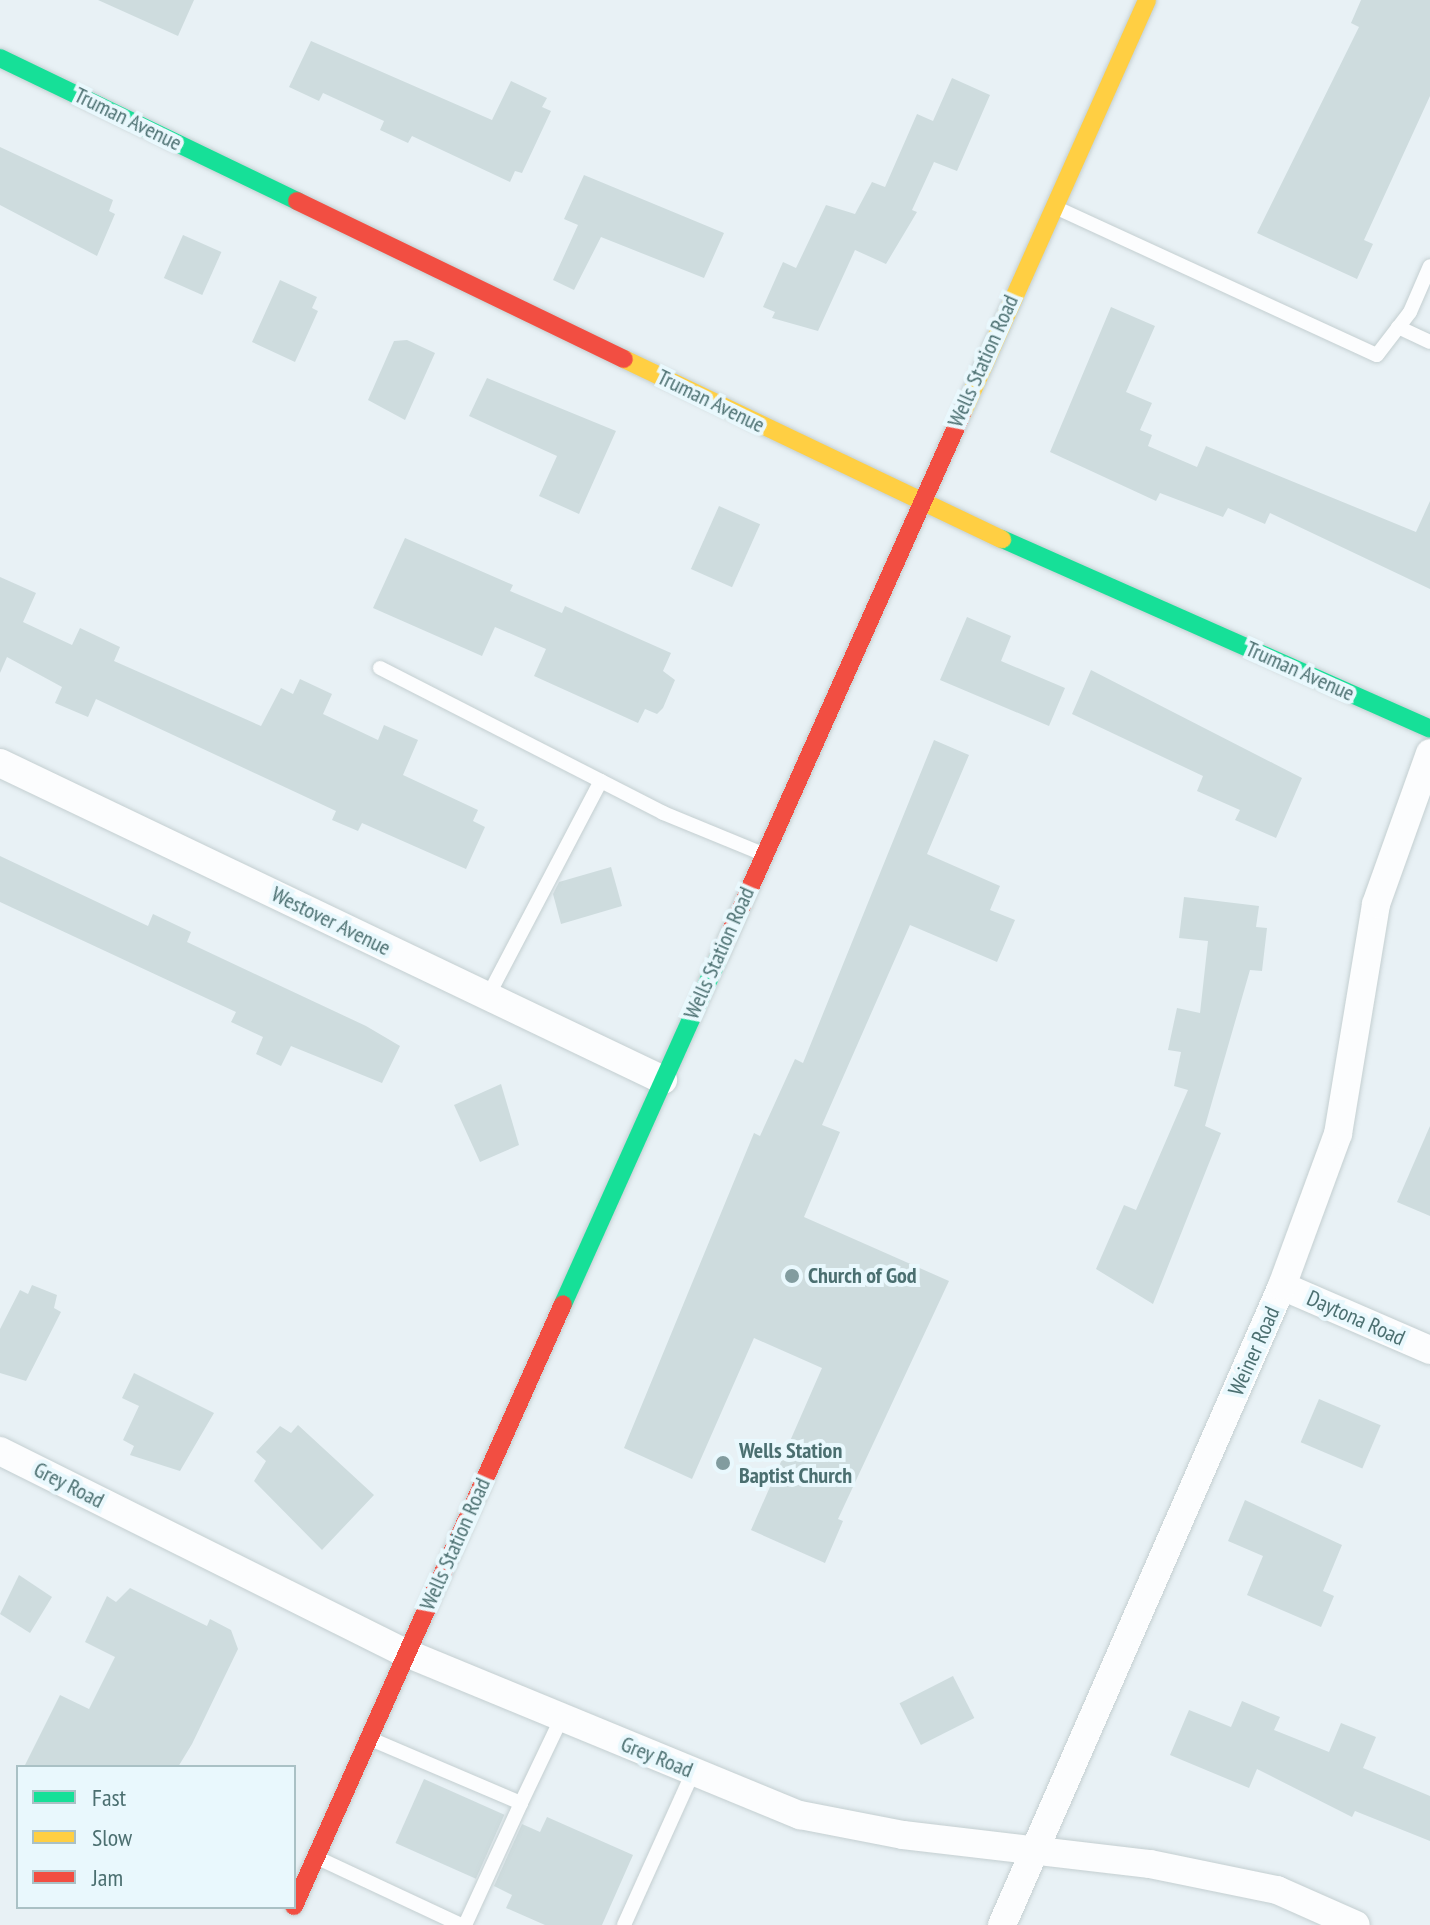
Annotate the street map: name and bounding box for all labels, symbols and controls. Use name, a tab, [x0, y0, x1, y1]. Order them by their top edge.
street label: Truman Avenue	[70, 82, 186, 156]
street label: Wells Station Road	[942, 291, 1024, 431]
street label: Truman Avenue	[653, 364, 769, 438]
street label: Truman Avenue	[1241, 635, 1359, 707]
street label: Westover Avenue	[267, 881, 395, 961]
street label: Wells Station Road	[678, 883, 760, 1023]
place label: Church of God	[808, 1263, 917, 1289]
marker: Church of God	[783, 1267, 801, 1285]
street label: Daytona Road	[1303, 1285, 1409, 1351]
street label: Weiner Road	[1223, 1302, 1285, 1400]
place label: Wells Station Baptist Church	[739, 1437, 852, 1488]
marker: Wells Station Baptist Church	[714, 1454, 732, 1472]
street label: Grey Road	[29, 1456, 109, 1514]
street label: Wells Station Road	[414, 1474, 496, 1614]
street label: Grey Road	[617, 1731, 697, 1783]
legend	[16, 1765, 296, 1909]
text: Fast	[92, 1782, 126, 1813]
text: Slow	[92, 1822, 132, 1853]
text: Jam	[92, 1862, 123, 1893]

